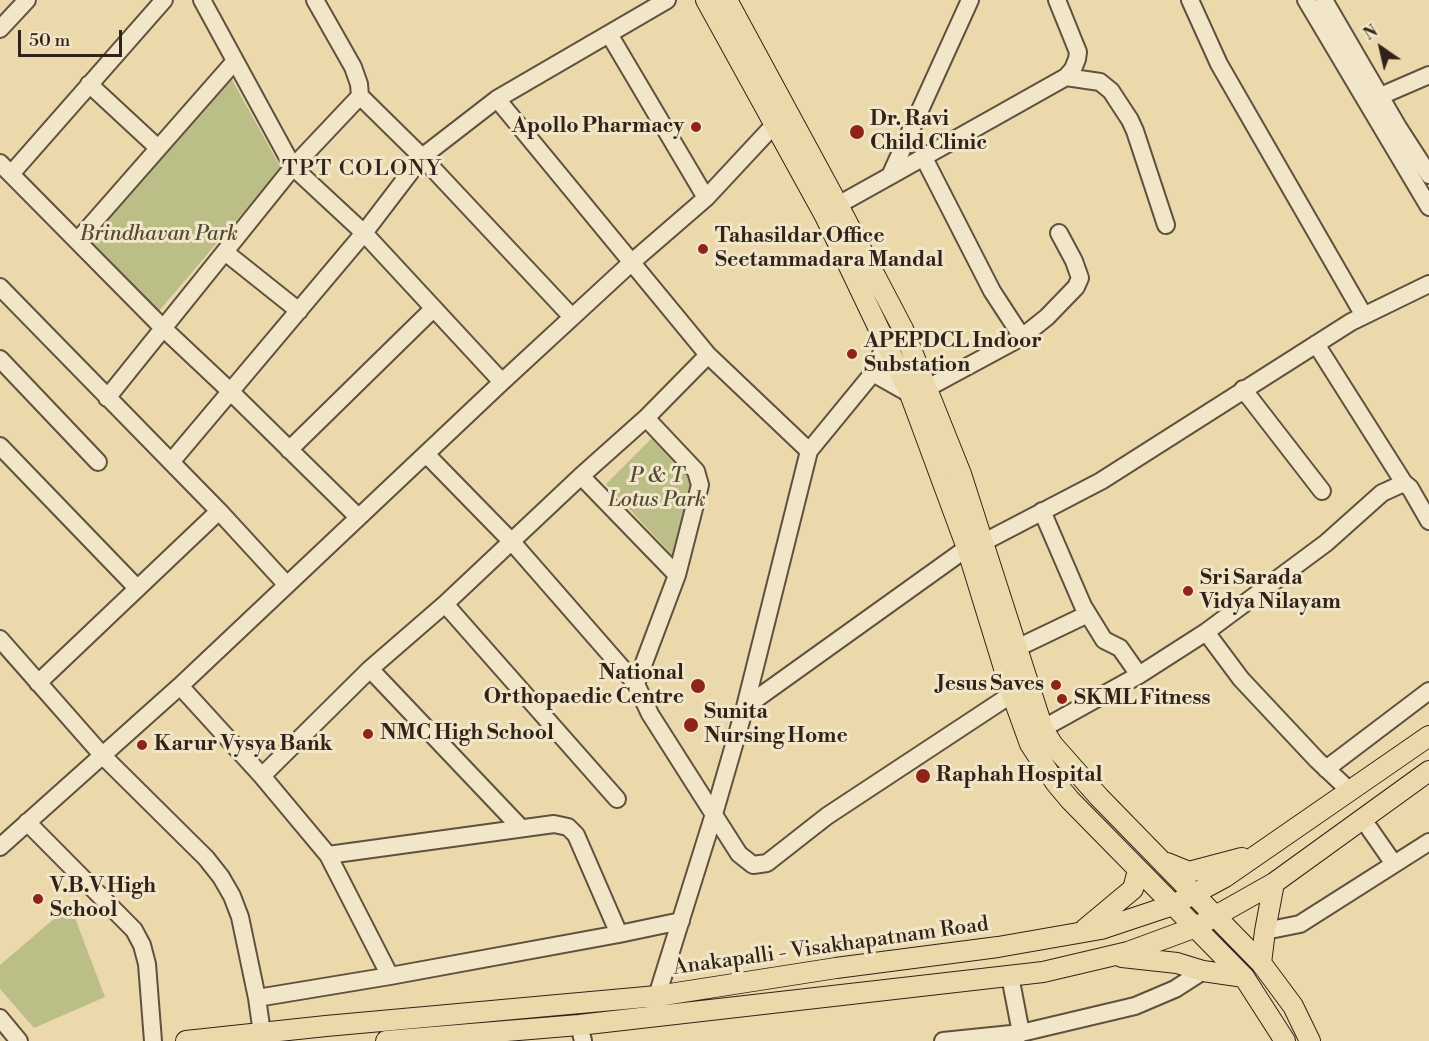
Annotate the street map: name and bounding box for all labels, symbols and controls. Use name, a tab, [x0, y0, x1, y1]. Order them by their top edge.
scale bar	[21, 18, 124, 56]
north arrow	[1351, 18, 1411, 78]
text: N	[1360, 21, 1382, 45]
text: 50 m	[29, 29, 70, 52]
place label: Dr. Ravi Child Clinic	[870, 107, 987, 157]
place label: Apollo Pharmacy	[512, 114, 684, 140]
marker: Apollo Pharmacy	[689, 120, 703, 134]
marker: Dr. Ravi Child Clinic	[848, 123, 866, 141]
district label: TPT COLONY	[282, 157, 442, 183]
park label: Brindhavan Park	[80, 222, 238, 248]
place label: Tahasildar Office Seetammadara Mandal	[715, 224, 944, 274]
marker: Tahasildar Office Seetammadara Mandal	[696, 242, 710, 256]
place label: APEPDCL Indoor Substation	[864, 329, 1042, 379]
marker: APEPDCL Indoor Substation	[845, 347, 859, 361]
park label: P & T Lotus Park	[608, 464, 706, 514]
place label: Sri Sarada Vidya Nilayam	[1200, 566, 1341, 616]
marker: Sri Sarada Vidya Nilayam	[1181, 584, 1195, 598]
place label: National Orthopaedic Centre	[484, 661, 684, 711]
place label: Jesus Saves	[937, 672, 1044, 698]
marker: National Orthopaedic Centre	[689, 677, 707, 695]
marker: Jesus Saves	[1049, 678, 1063, 692]
place label: SKML Fitness	[1074, 686, 1211, 712]
marker: SKML Fitness	[1055, 692, 1069, 706]
place label: Sunita Nursing Home	[704, 700, 848, 750]
marker: Sunita Nursing Home	[682, 716, 700, 734]
place label: NMC High School	[380, 721, 554, 747]
marker: NMC High School	[361, 727, 375, 741]
place label: Karur Vysya Bank	[154, 732, 333, 758]
marker: Karur Vysya Bank	[135, 738, 149, 752]
place label: Raphah Hospital	[936, 763, 1102, 789]
marker: Raphah Hospital	[914, 767, 932, 785]
place label: V.B.V High School	[50, 874, 156, 924]
marker: V.B.V High School	[31, 892, 45, 906]
street label: Anakapalli - Visakhapatnam Road	[672, 912, 990, 982]

